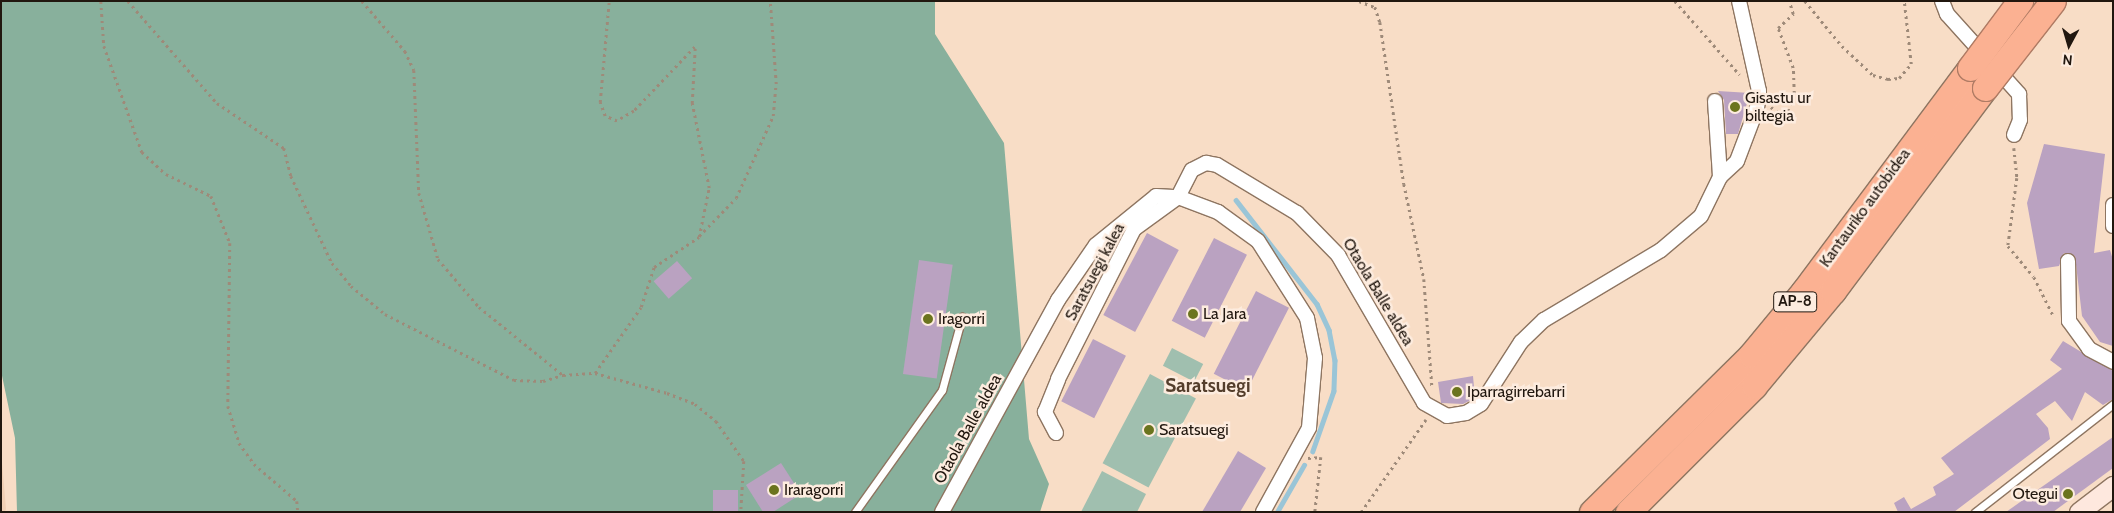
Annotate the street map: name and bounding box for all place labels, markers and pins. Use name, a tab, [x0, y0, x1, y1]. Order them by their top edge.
place label: Gisastu ur biltegia	[1745, 88, 1811, 126]
marker: Gisastu ur biltegia	[1729, 101, 1741, 113]
place label: La Jara	[1203, 304, 1247, 324]
marker: La Jara	[1187, 308, 1199, 320]
place label: Iragorri	[938, 309, 985, 329]
marker: Iragorri	[922, 313, 934, 325]
place label: Iparragirrebarri	[1467, 382, 1565, 402]
marker: Iparragirrebarri	[1451, 386, 1463, 398]
place label: Saratsuegi	[1159, 420, 1229, 440]
marker: Saratsuegi	[1143, 424, 1155, 436]
place label: Iraragorri	[784, 480, 843, 500]
marker: Iraragorri	[768, 484, 780, 496]
place label: Otegui	[2012, 484, 2058, 504]
marker: Otegui	[2062, 488, 2074, 500]

